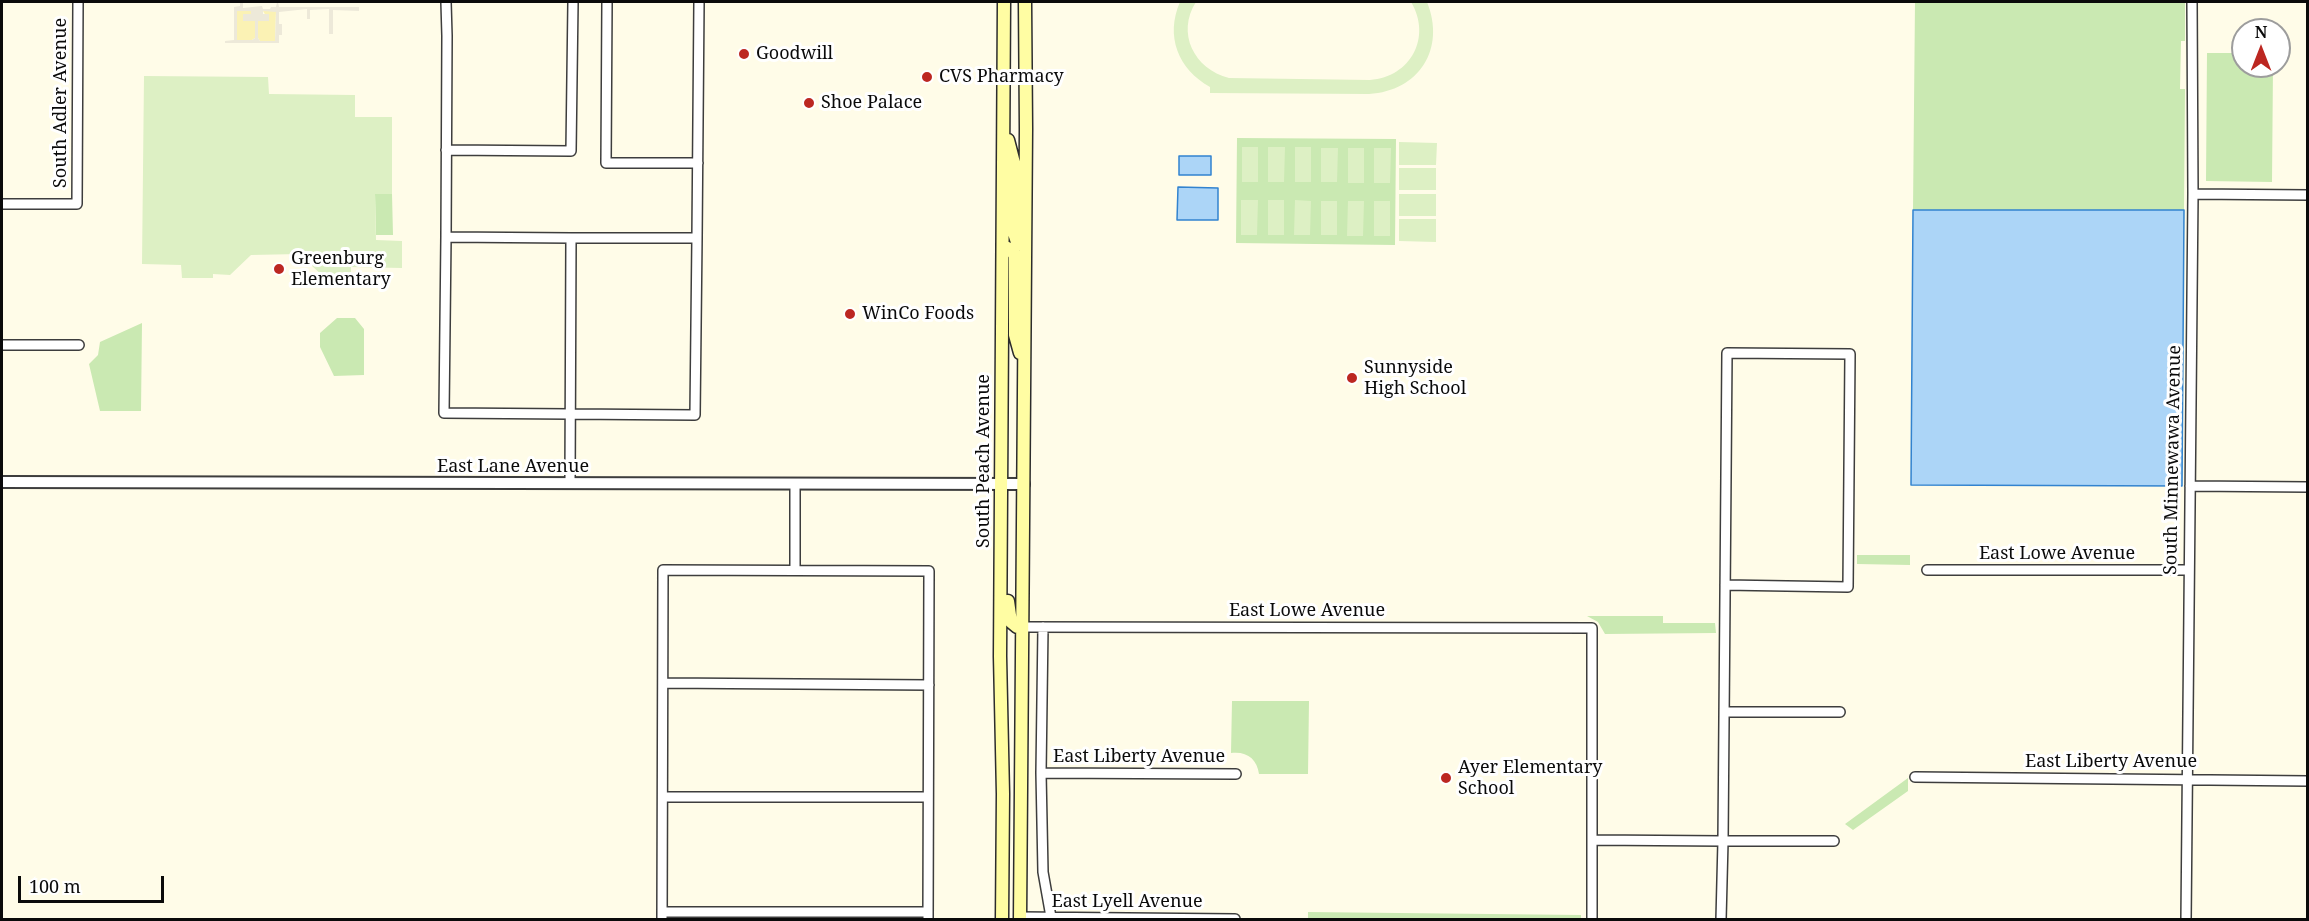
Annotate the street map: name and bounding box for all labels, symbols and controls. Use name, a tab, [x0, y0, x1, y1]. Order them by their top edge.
street label: South Adler Avenue	[50, 18, 72, 188]
north arrow	[2231, 18, 2291, 78]
text: N	[2255, 21, 2267, 43]
place label: Goodwill	[756, 43, 833, 65]
marker: Goodwill	[737, 47, 751, 61]
place label: CVS Pharmacy	[939, 66, 1064, 88]
marker: CVS Pharmacy	[920, 70, 934, 84]
place label: Shoe Palace	[821, 92, 922, 114]
marker: Shoe Palace	[802, 96, 816, 110]
place label: Greenburg Elementary	[291, 248, 391, 290]
marker: Greenburg Elementary	[272, 262, 286, 276]
place label: WinCo Foods	[862, 303, 974, 325]
marker: WinCo Foods	[843, 307, 857, 321]
street label: South Minnewawa Avenue	[2160, 345, 2186, 575]
place label: Sunnyside High School	[1364, 357, 1466, 400]
marker: Sunnyside High School	[1345, 371, 1359, 385]
street label: South Peach Avenue	[973, 374, 995, 548]
street label: East Lane Avenue	[437, 456, 589, 478]
street label: East Lowe Avenue	[1979, 543, 2135, 565]
street label: East Lowe Avenue	[1229, 600, 1385, 622]
street label: East Liberty Avenue	[1053, 746, 1225, 768]
street label: East Liberty Avenue	[2025, 751, 2197, 773]
place label: Ayer Elementary School	[1458, 757, 1603, 800]
marker: Ayer Elementary School	[1439, 771, 1453, 785]
scale bar	[21, 864, 166, 902]
text: 100 m	[29, 874, 81, 898]
street label: East Lyell Avenue	[1051, 891, 1203, 913]

